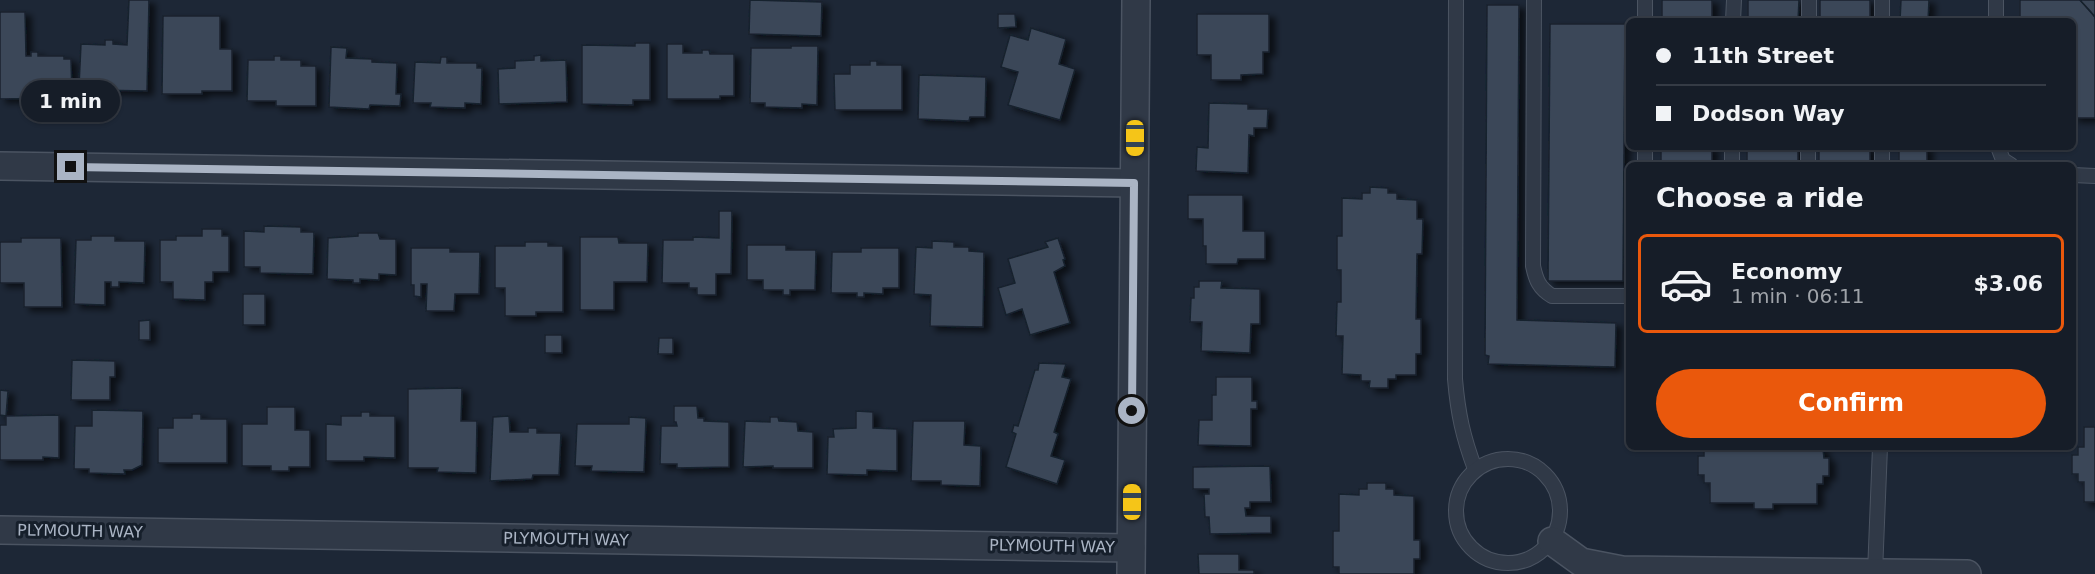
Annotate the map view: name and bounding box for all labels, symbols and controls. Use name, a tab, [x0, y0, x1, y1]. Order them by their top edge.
text: 11th Street	[1692, 43, 1834, 68]
callout: 1 min	[22, 80, 121, 122]
text: 1 min	[39, 89, 102, 113]
text: Dodson Way	[1692, 101, 1845, 126]
car	[1126, 120, 1144, 156]
route end	[57, 153, 84, 180]
text: Choose a ride	[1656, 182, 1864, 213]
icon: car	[1659, 257, 1713, 311]
text: Economy	[1731, 259, 1842, 284]
text: $3.06	[1973, 271, 2043, 296]
text: 1 min · 06:11	[1731, 284, 1865, 308]
button: Confirm	[1656, 369, 2046, 438]
route start	[1118, 397, 1145, 424]
car	[1123, 484, 1141, 520]
street label: PLYMOUTH WAY	[17, 520, 143, 542]
street label: PLYMOUTH WAY	[503, 528, 629, 550]
street label: PLYMOUTH WAY	[989, 535, 1115, 557]

